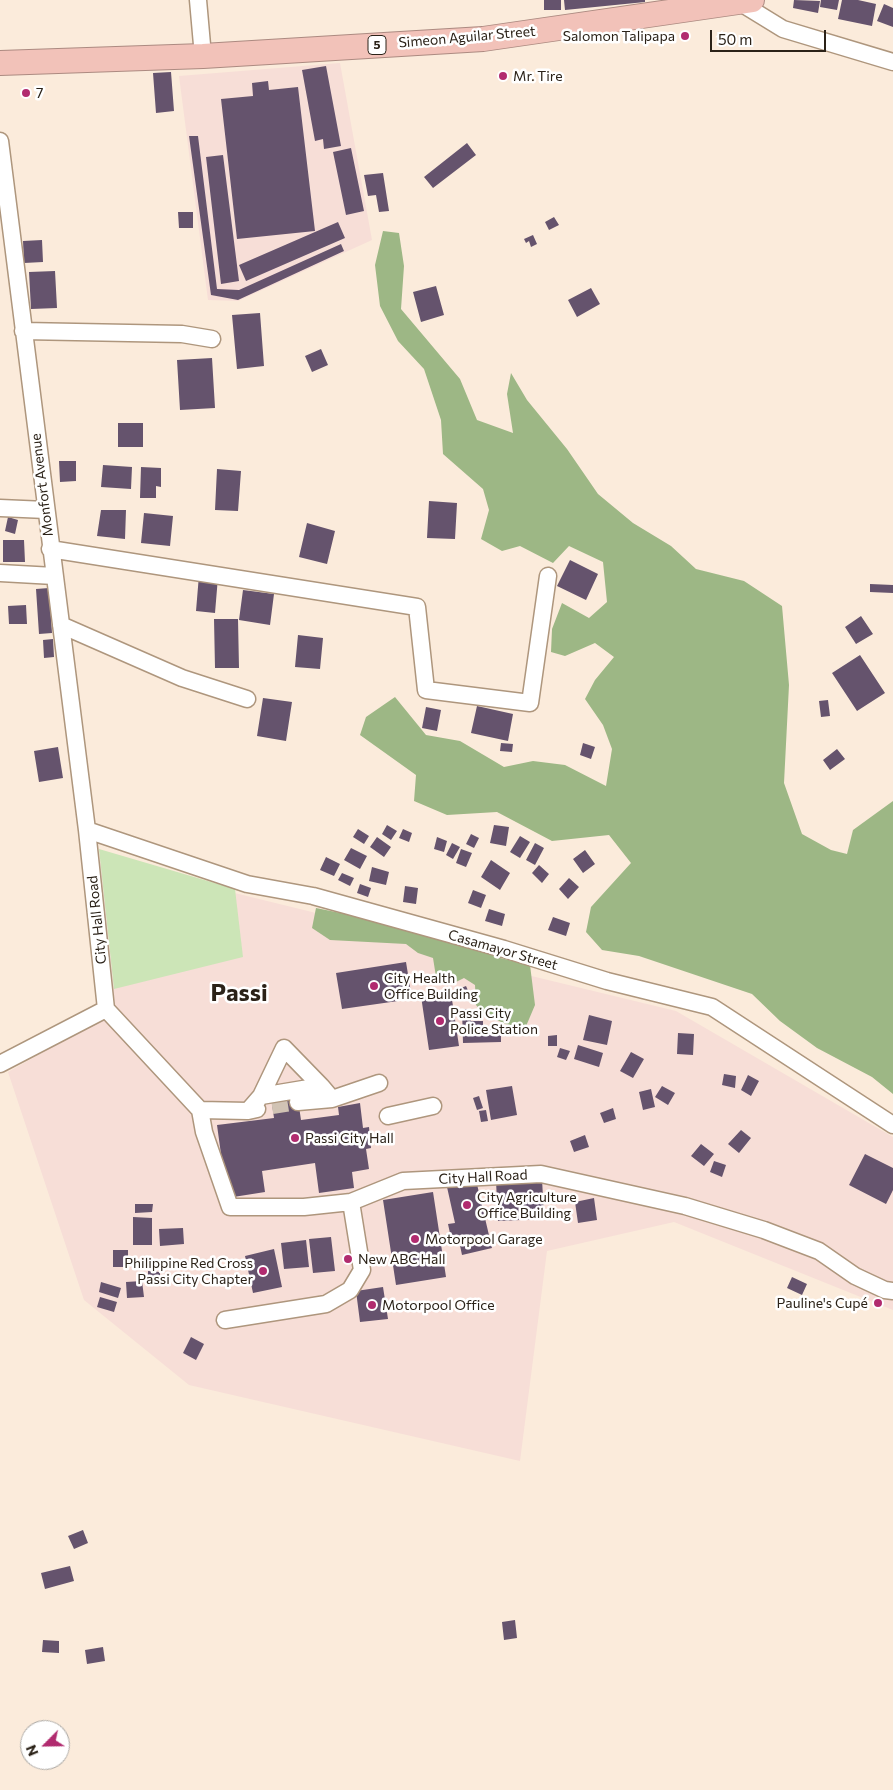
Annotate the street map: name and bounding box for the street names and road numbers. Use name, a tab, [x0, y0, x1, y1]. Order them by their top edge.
street label: Simeon Aguilar Street	[398, 23, 536, 51]
road number: 5	[368, 36, 386, 54]
street label: Monfort Avenue	[27, 432, 57, 538]
street label: City Hall Road	[84, 875, 110, 965]
street label: Casamayor Street	[446, 926, 560, 974]
street label: City Hall Road	[438, 1166, 528, 1188]

